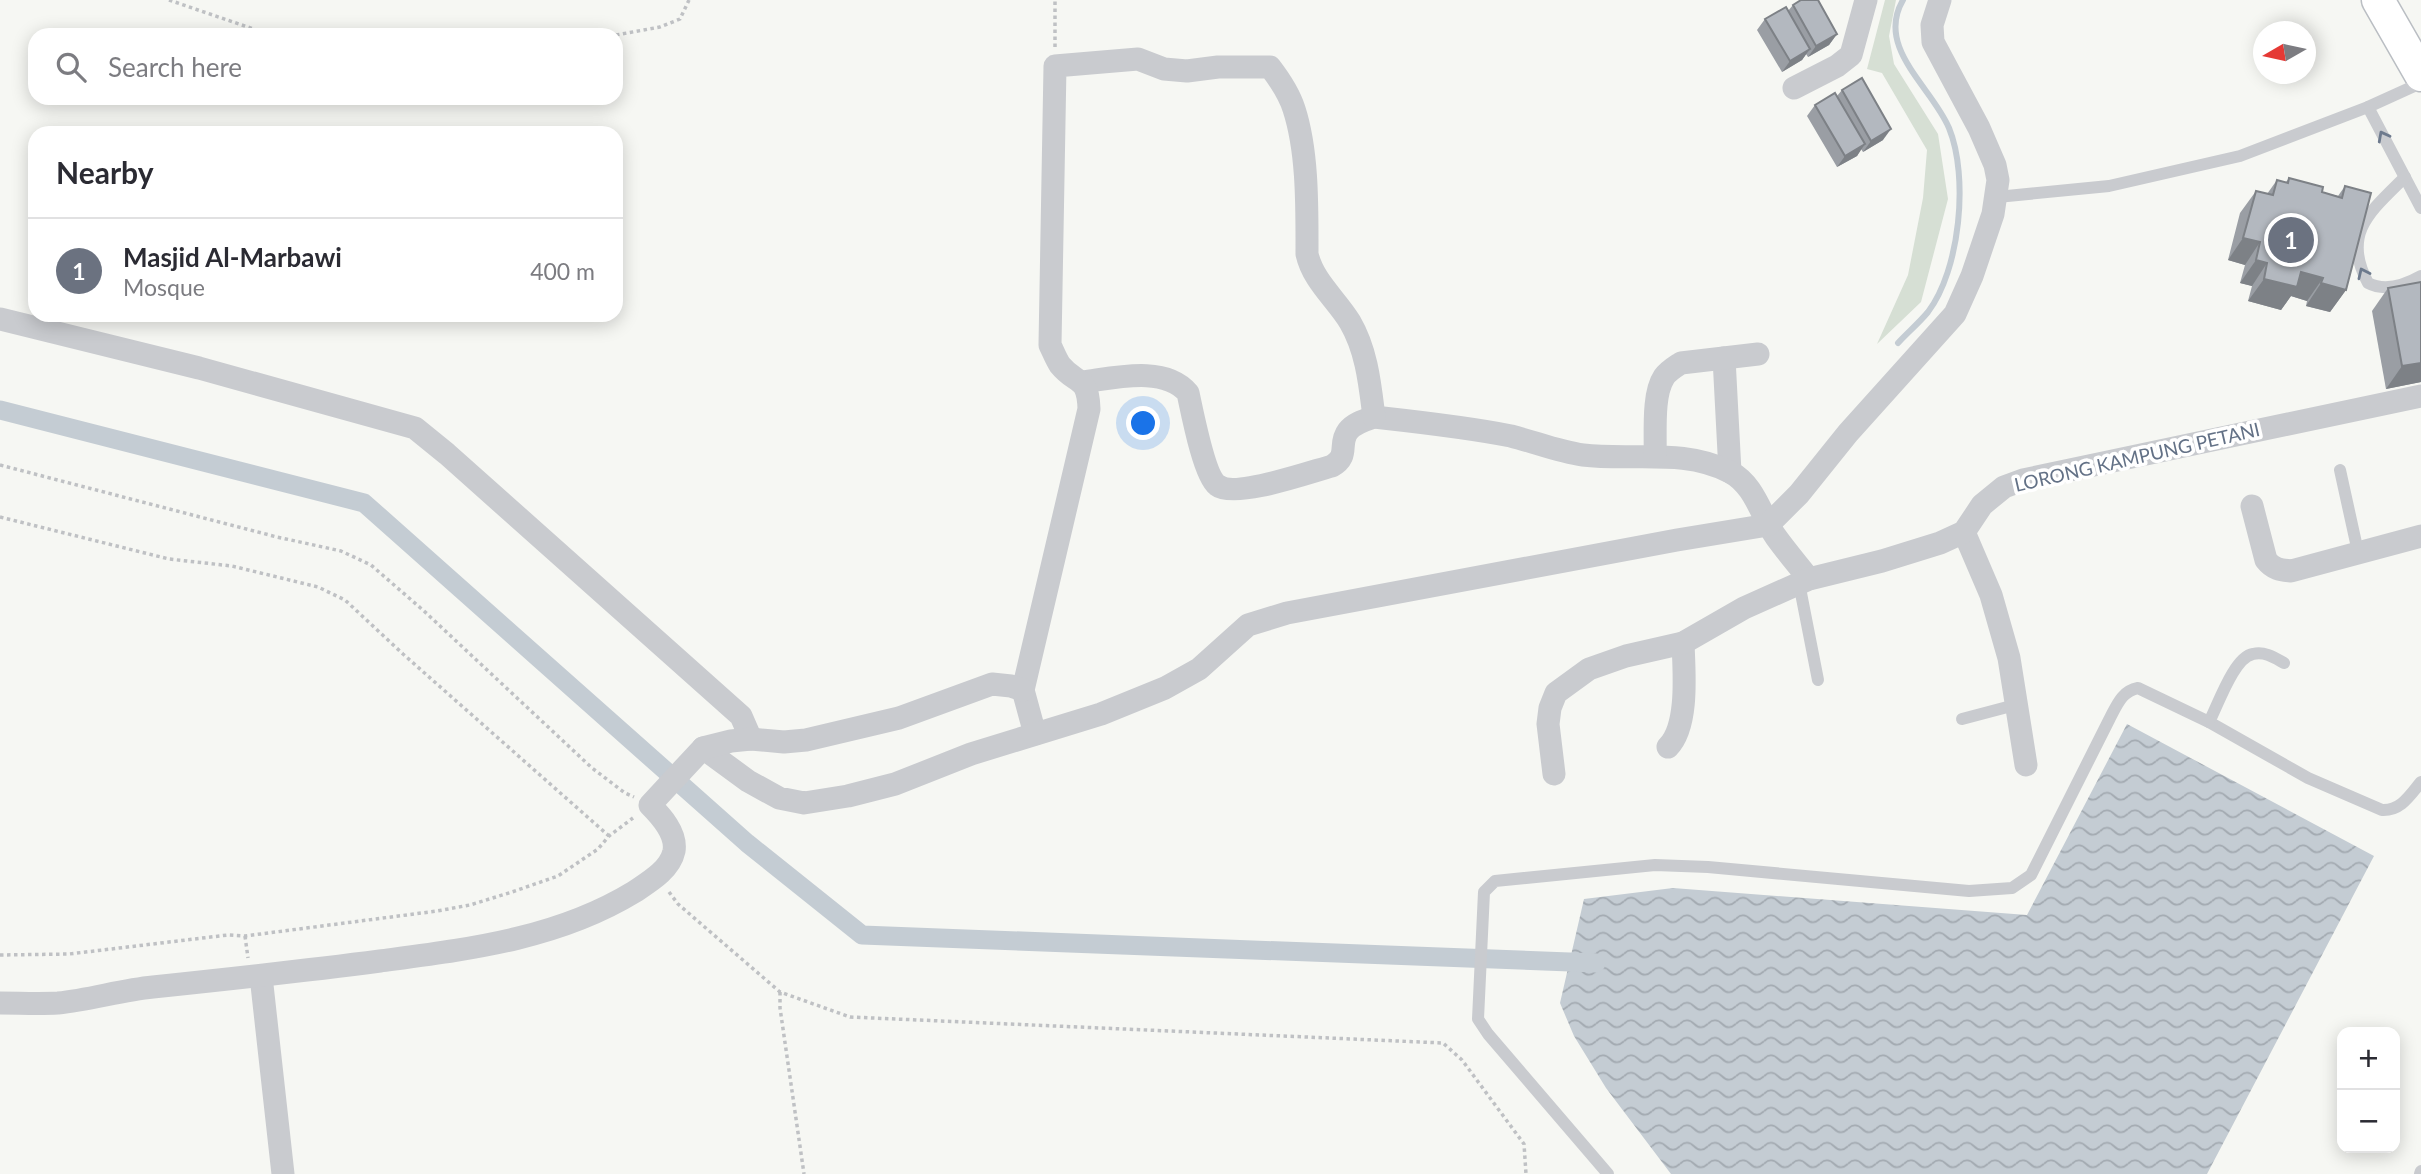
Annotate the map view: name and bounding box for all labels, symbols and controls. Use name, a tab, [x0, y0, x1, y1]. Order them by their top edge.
north arrow	[2253, 21, 2316, 84]
search box	[28, 28, 623, 105]
icon: search	[52, 48, 90, 86]
text: Search here	[108, 51, 242, 83]
one-way arrow	[2378, 131, 2391, 143]
text: Nearby	[56, 154, 154, 190]
pin: 1	[2268, 214, 2314, 266]
text: Masjid Al-Marbawi	[123, 241, 342, 273]
text: 1	[72, 257, 86, 285]
text: 400 m	[530, 257, 595, 285]
one-way arrow	[2357, 268, 2371, 280]
text: Mosque	[123, 273, 205, 301]
your location	[1126, 406, 1160, 440]
street label: LORONG KAMPUNG PETANI	[2012, 417, 2262, 496]
map controls	[2337, 1027, 2400, 1153]
button: +	[2337, 1027, 2400, 1090]
button: −	[2337, 1090, 2400, 1153]

